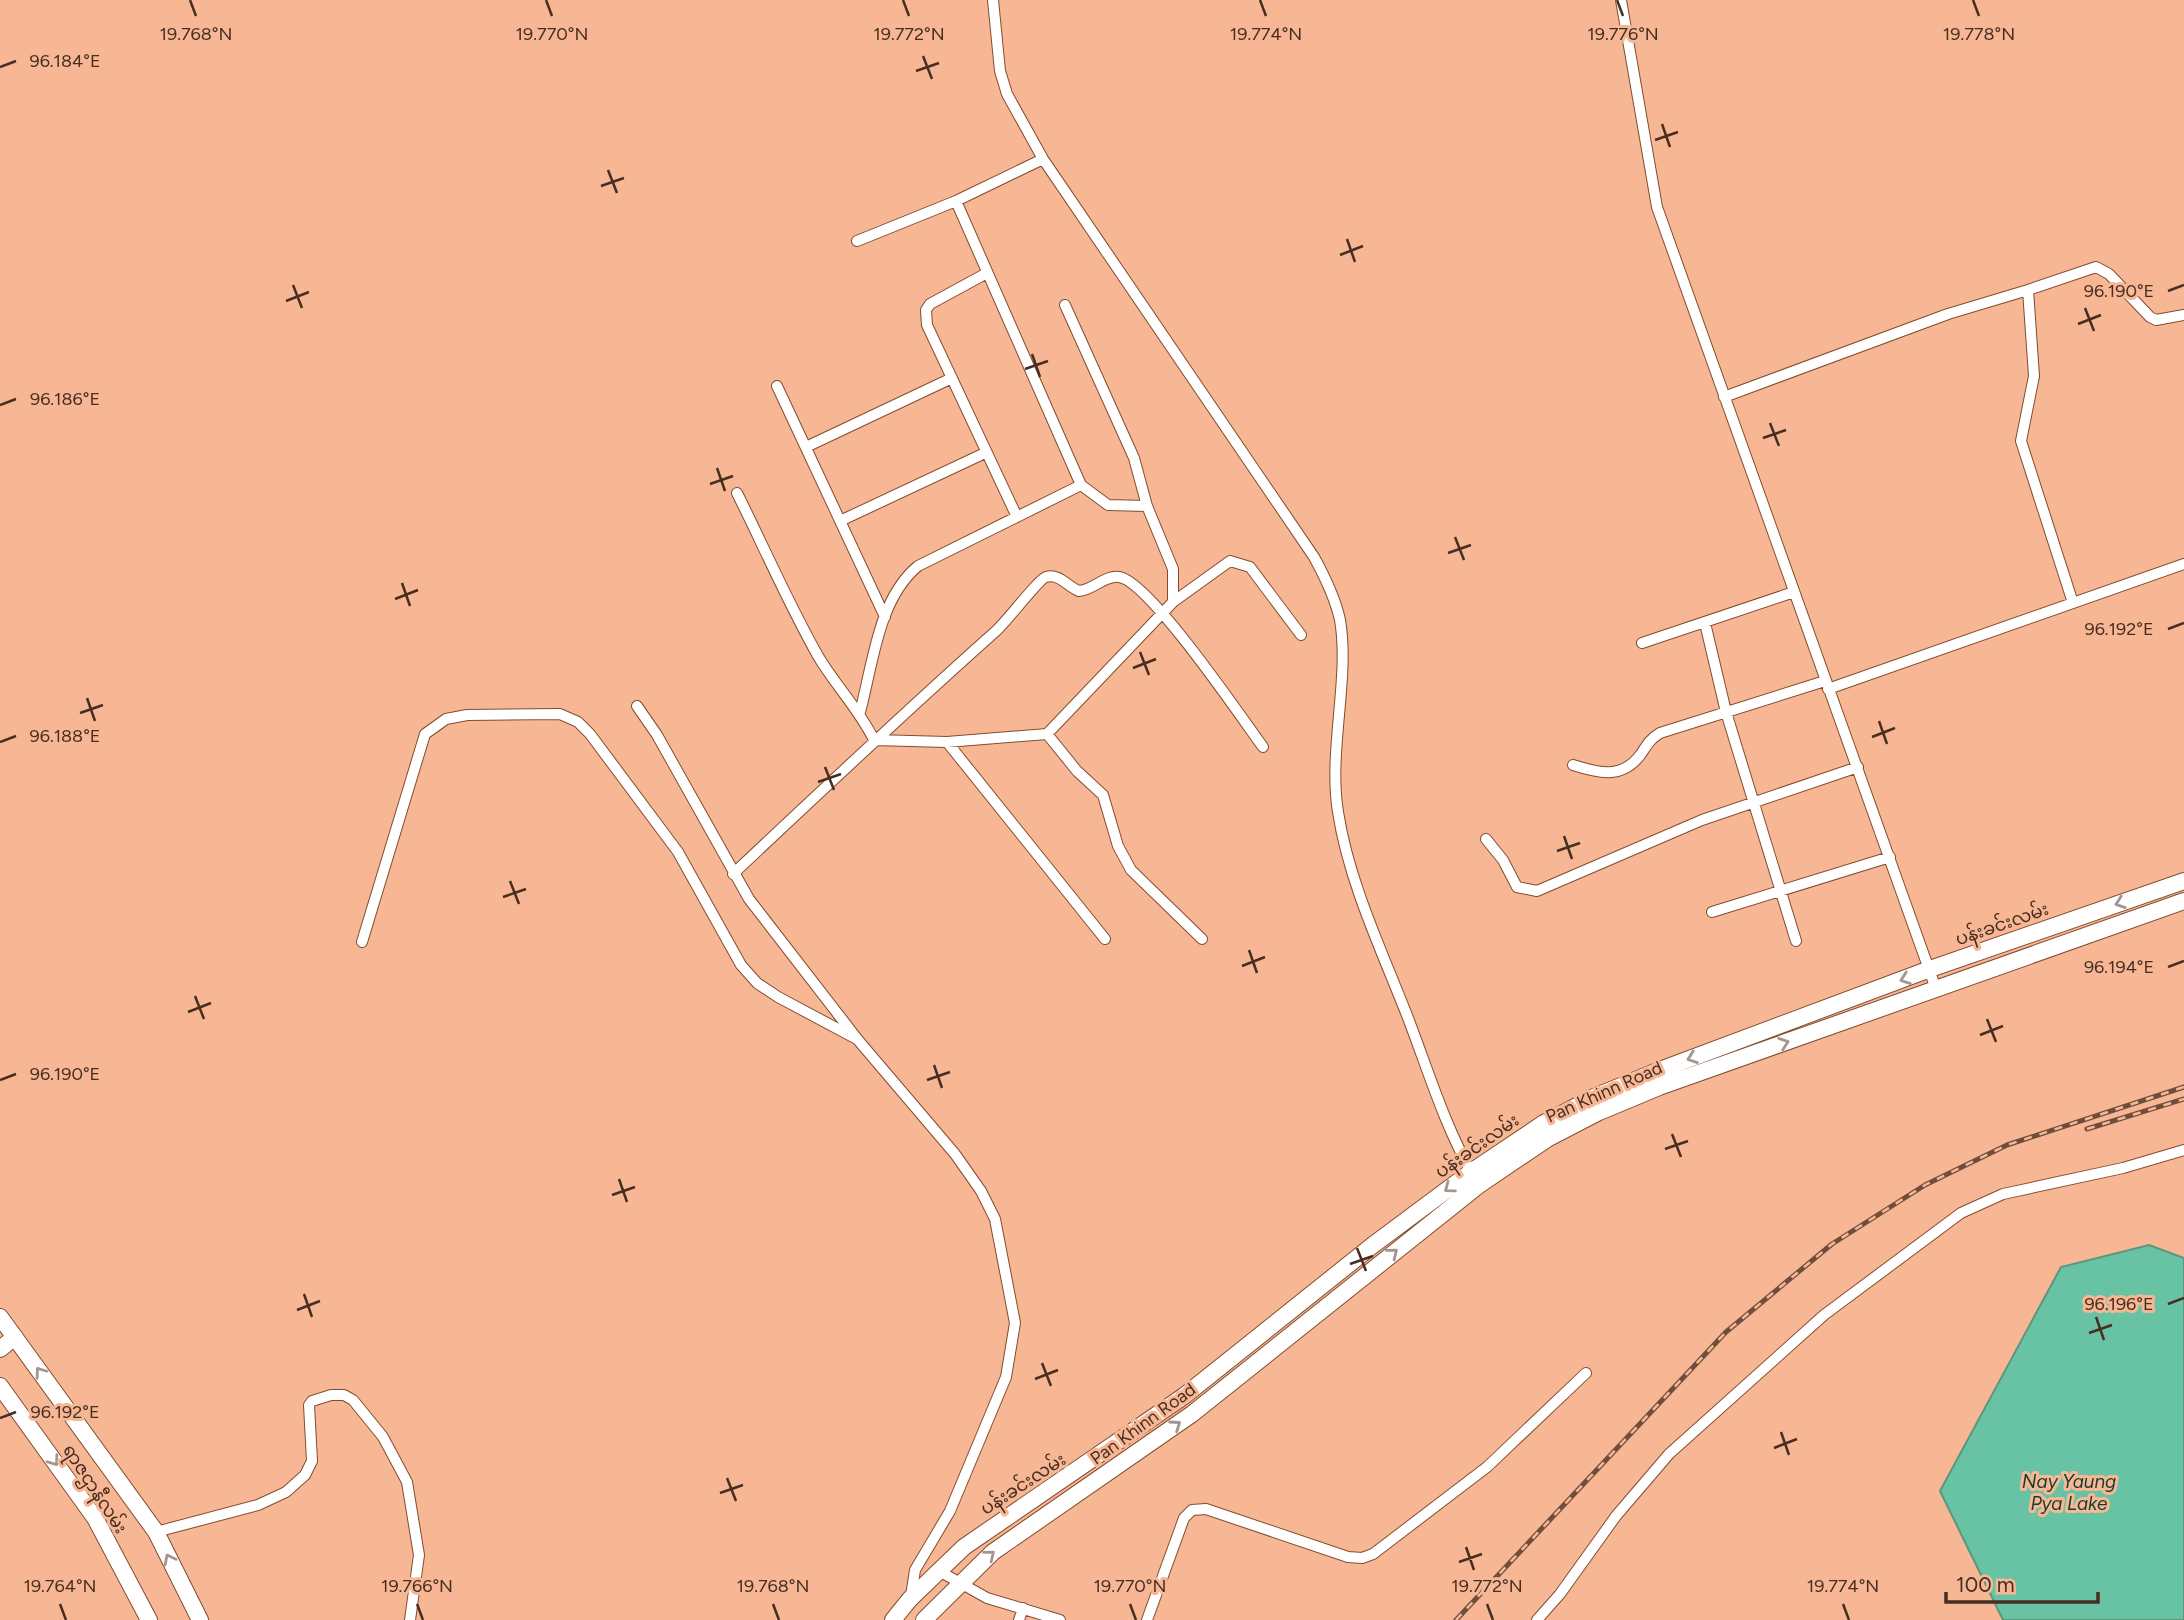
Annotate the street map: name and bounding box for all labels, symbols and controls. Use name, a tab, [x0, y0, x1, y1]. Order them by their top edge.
text: 19.768°N	[160, 23, 232, 45]
text: 19.770°N	[516, 23, 588, 45]
text: 19.772°N	[873, 23, 945, 45]
text: 19.774°N	[1230, 23, 1302, 45]
text: 19.776°N	[1587, 23, 1659, 45]
text: 19.778°N	[1943, 23, 2015, 45]
text: 96.184°E	[29, 50, 101, 72]
text: 96.190°E	[2084, 280, 2154, 302]
text: 96.186°E	[30, 388, 100, 410]
text: 96.192°E	[2084, 618, 2154, 640]
text: 96.188°E	[30, 725, 100, 747]
one-way arrow	[2114, 895, 2126, 909]
street label: ပန်းခင်းလမ်း	[1952, 896, 2053, 954]
text: 96.194°E	[2084, 956, 2154, 978]
one-way arrow	[1899, 970, 1911, 984]
one-way arrow	[1777, 1037, 1789, 1051]
one-way arrow	[1686, 1050, 1698, 1064]
street label: Pan Khinn Road	[1542, 1057, 1666, 1127]
text: 96.190°E	[30, 1063, 100, 1085]
street label: ပန်းခင်းလမ်း	[1430, 1107, 1526, 1186]
one-way arrow	[1444, 1179, 1457, 1192]
one-way arrow	[1385, 1249, 1397, 1262]
text: 96.196°E	[2084, 1293, 2154, 1315]
one-way arrow	[36, 1367, 48, 1380]
street label: Pan Khinn Road	[1086, 1378, 1200, 1470]
text: 96.192°E	[30, 1401, 100, 1423]
one-way arrow	[1168, 1421, 1181, 1433]
street label: ရာဇဌာနီလမ်း	[55, 1439, 134, 1540]
street label: ပန်းခင်းလမ်း	[975, 1447, 1072, 1523]
one-way arrow	[46, 1453, 58, 1466]
water label: Nay Yaung Pya Lake	[2022, 1470, 2116, 1515]
one-way arrow	[981, 1551, 994, 1563]
one-way arrow	[164, 1554, 178, 1566]
scale bar	[1946, 1560, 2098, 1604]
text: 100 m	[1956, 1572, 2015, 1597]
text: 19.764°N	[24, 1575, 96, 1597]
text: 19.766°N	[381, 1575, 453, 1597]
text: 19.768°N	[737, 1575, 809, 1597]
text: 19.770°N	[1094, 1575, 1166, 1597]
text: 19.772°N	[1451, 1575, 1523, 1597]
text: 19.774°N	[1807, 1575, 1879, 1597]

